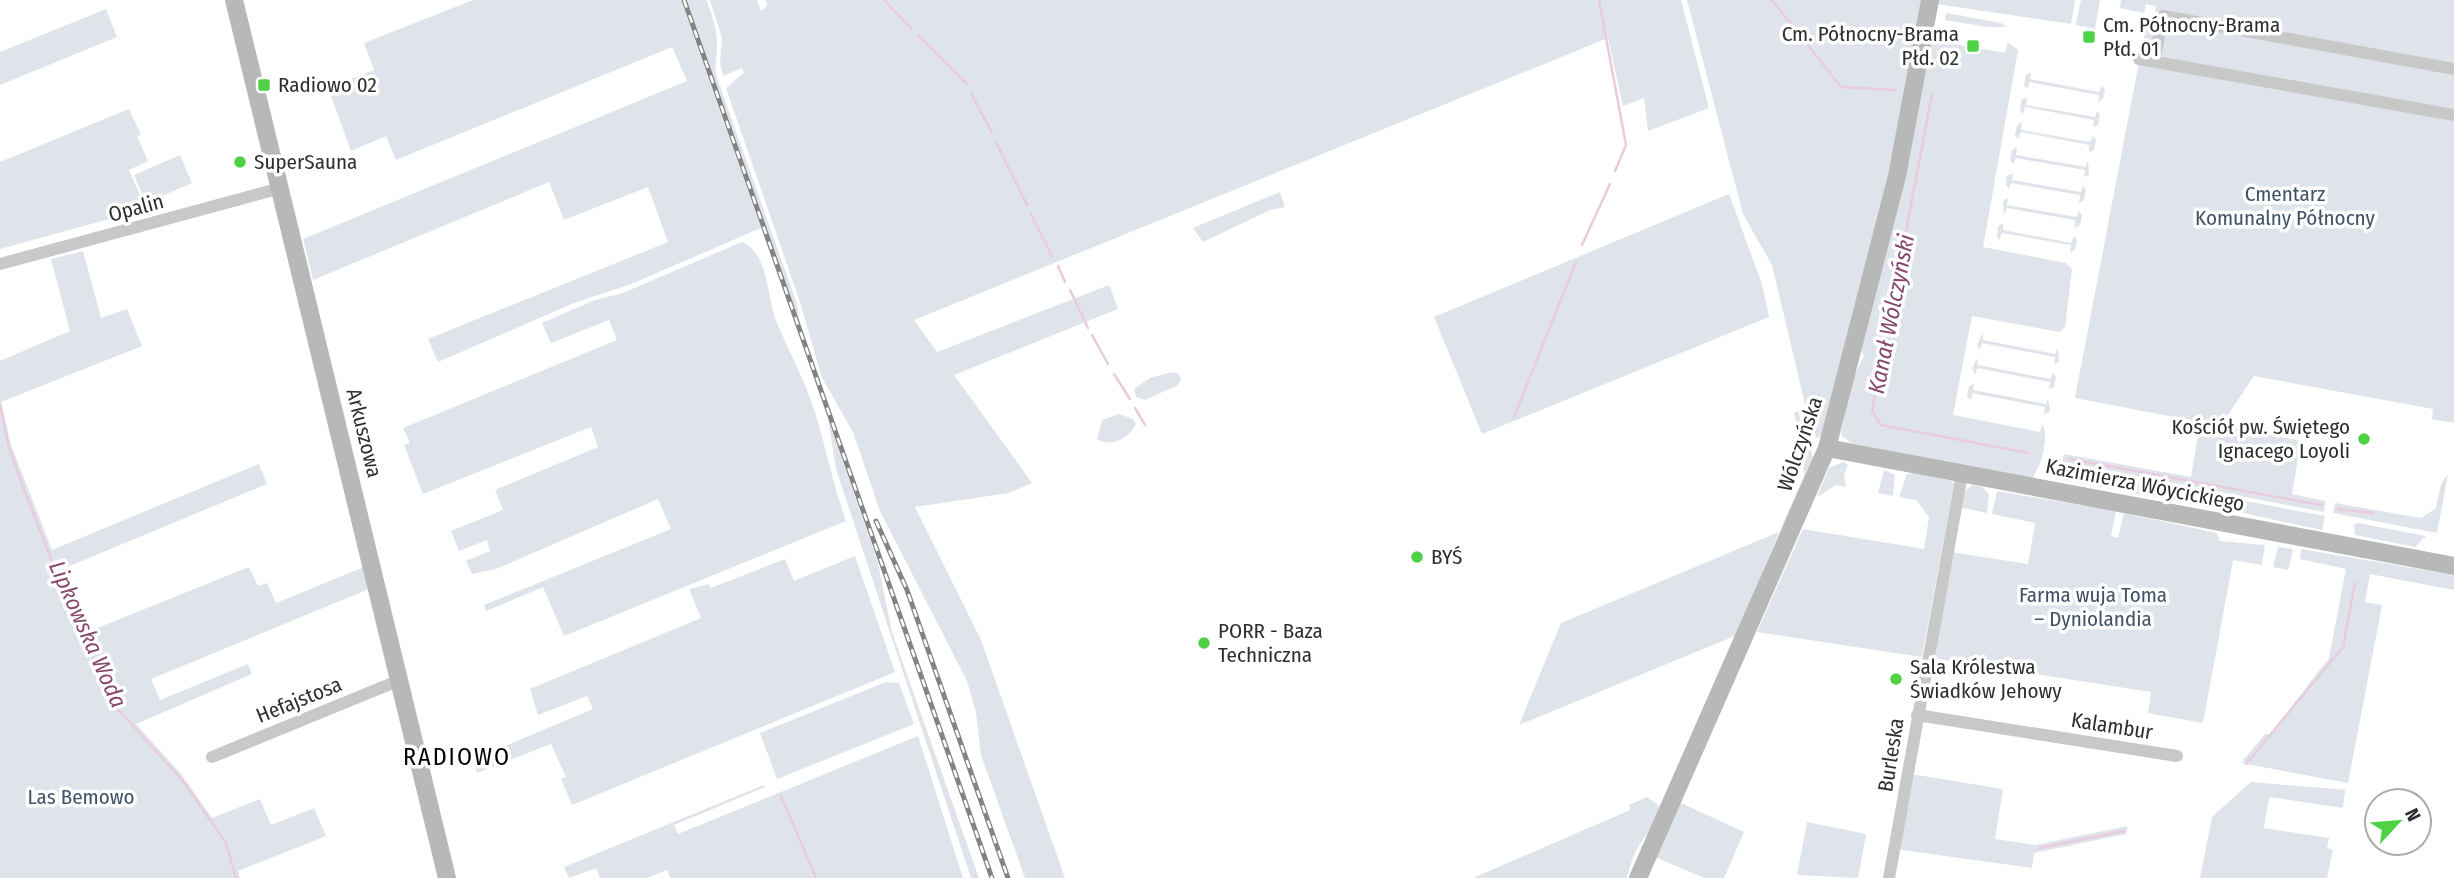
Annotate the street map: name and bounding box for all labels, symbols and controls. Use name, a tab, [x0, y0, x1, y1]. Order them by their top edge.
place label: Cm. Północny-Brama Płd. 01	[2103, 12, 2280, 62]
place label: Cm. Północny-Brama Płd. 02	[1782, 21, 1959, 71]
marker: Cm. Północny-Brama Płd. 01	[2081, 29, 2097, 45]
marker: Cm. Północny-Brama Płd. 02	[1965, 38, 1981, 54]
place label: Radiowo 02	[278, 72, 377, 98]
marker: Radiowo 02	[256, 77, 272, 93]
place label: SuperSauna	[254, 149, 357, 175]
marker: SuperSauna	[232, 154, 248, 170]
park label: Cmentarz Komunalny Północny	[2195, 181, 2376, 231]
street label: Opalin	[106, 188, 166, 228]
water label: Kanał Wólczyński	[1862, 232, 1920, 396]
street label: Arkuszowa	[340, 386, 388, 480]
street label: Wólczyńska	[1772, 393, 1828, 495]
place label: Kościół pw. Świętego Ignacego Loyoli	[2172, 414, 2350, 464]
marker: Kościół pw. Świętego Ignacego Loyoli	[2356, 431, 2372, 447]
street label: Kazimierza Wóycickiego	[2043, 453, 2247, 517]
place label: BYŚ	[1431, 544, 1462, 570]
marker: BYŚ	[1409, 549, 1425, 565]
water label: Lipkowska Woda	[43, 556, 133, 712]
park label: Farma wuja Toma – Dyniolandia	[2019, 582, 2167, 632]
place label: PORR - Baza Techniczna	[1218, 618, 1323, 668]
marker: PORR - Baza Techniczna	[1196, 635, 1212, 651]
place label: Sala Królestwa Świadków Jehowy	[1910, 654, 2062, 704]
street label: Hefajstosa	[252, 671, 346, 729]
marker: Sala Królestwa Świadków Jehowy	[1888, 671, 1904, 687]
street label: Kalambur	[2069, 707, 2155, 745]
street label: Burleska	[1872, 716, 1910, 794]
district label: RADIOWO	[403, 743, 511, 771]
park label: Las Bemowo	[27, 784, 135, 810]
north arrow	[2363, 787, 2433, 857]
text: N	[2400, 805, 2426, 825]

